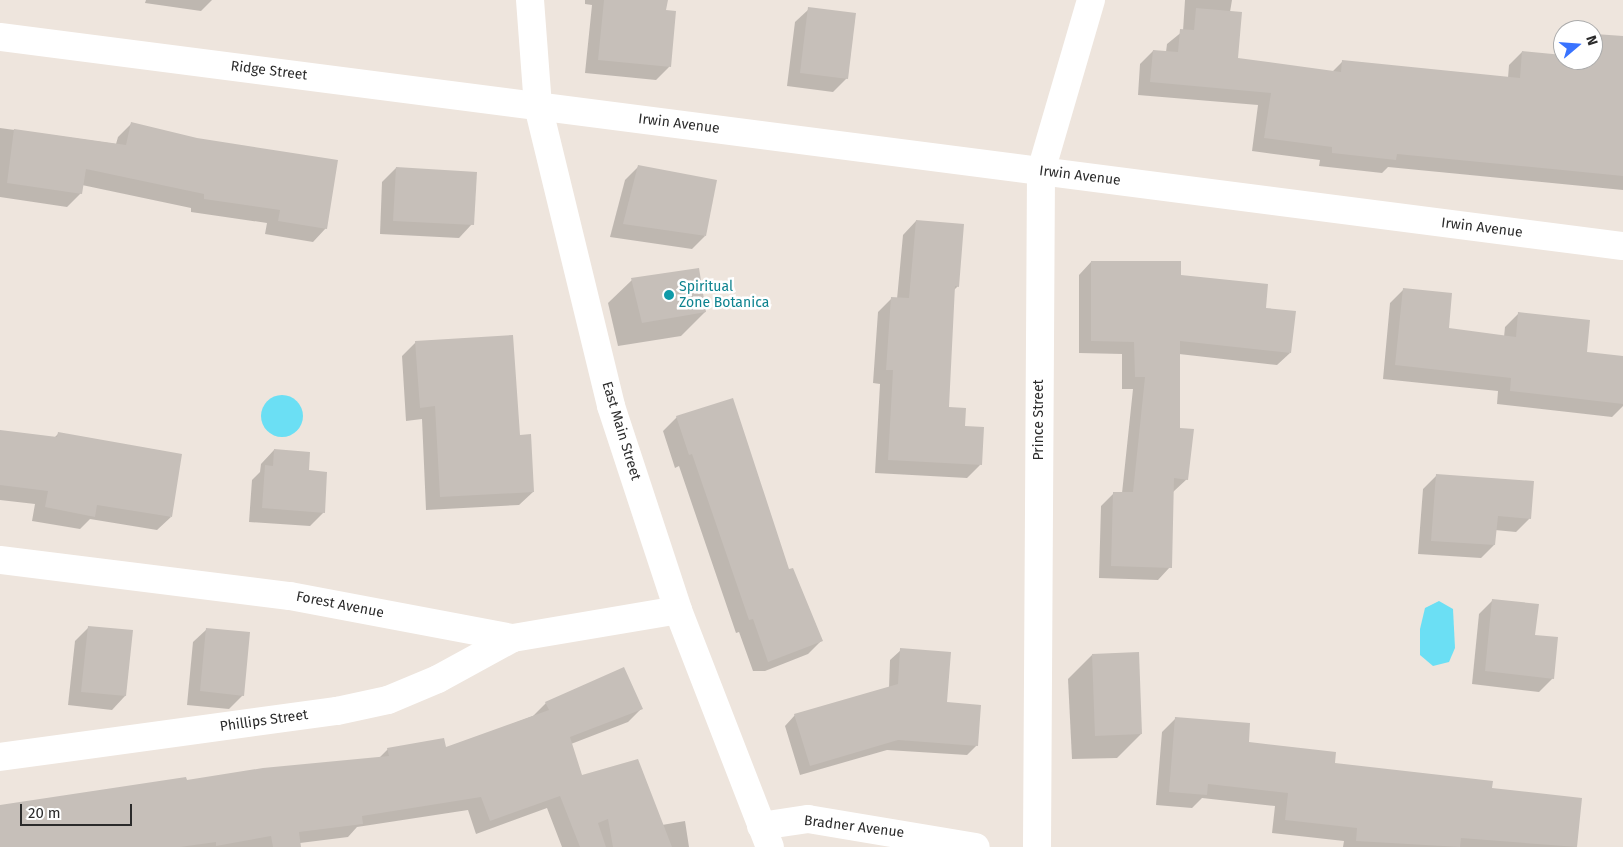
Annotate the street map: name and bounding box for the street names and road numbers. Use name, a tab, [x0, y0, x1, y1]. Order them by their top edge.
street label: Ridge Street	[230, 58, 308, 84]
street label: Irwin Avenue	[637, 111, 721, 137]
street label: Irwin Avenue	[1038, 163, 1122, 189]
street label: Irwin Avenue	[1440, 215, 1524, 241]
street label: Prince Street	[1031, 379, 1047, 461]
street label: East Main Street	[598, 380, 644, 482]
street label: Forest Avenue	[295, 588, 385, 622]
street label: Phillips Street	[219, 707, 309, 735]
street label: Bradner Avenue	[803, 813, 905, 841]

